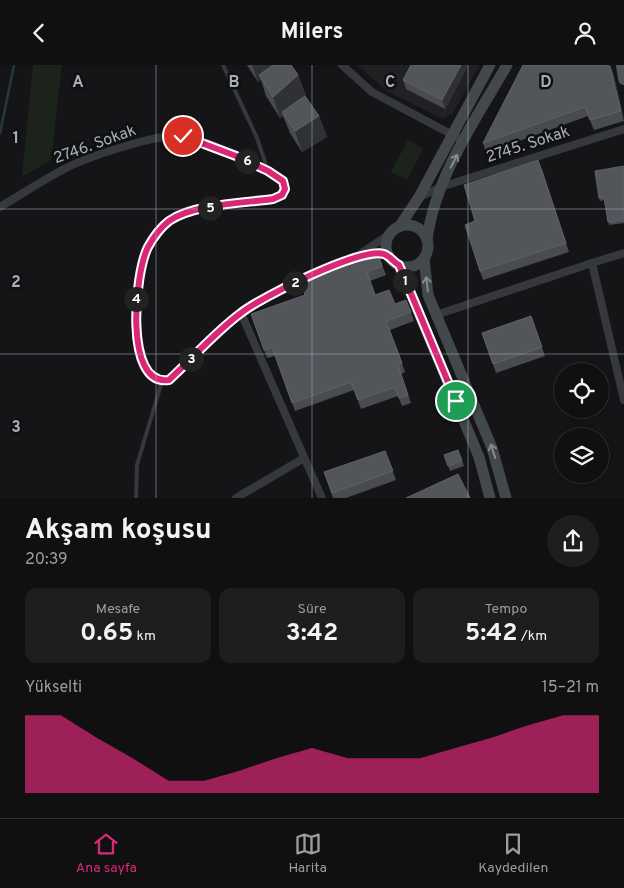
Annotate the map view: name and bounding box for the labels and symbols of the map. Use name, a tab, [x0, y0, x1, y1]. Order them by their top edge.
text: A	[72, 73, 84, 93]
text: B	[228, 73, 240, 93]
text: C	[385, 73, 395, 93]
text: D	[540, 73, 552, 93]
pin	[162, 115, 204, 157]
street label: 2746. Sokak	[51, 121, 139, 169]
street label: 2745. Sokak	[484, 122, 572, 168]
text: 1	[13, 129, 19, 149]
pin: 6	[234, 149, 260, 173]
one-way arrow	[449, 154, 459, 169]
pin: 5	[198, 195, 222, 221]
pin: 1	[392, 269, 418, 293]
pin: 2	[282, 271, 308, 295]
text: 2	[11, 273, 21, 293]
one-way arrow	[422, 277, 432, 293]
pin: 4	[124, 287, 148, 311]
pin: 3	[178, 347, 204, 371]
pin	[435, 380, 477, 422]
text: 3	[11, 418, 21, 438]
one-way arrow	[487, 443, 497, 459]

